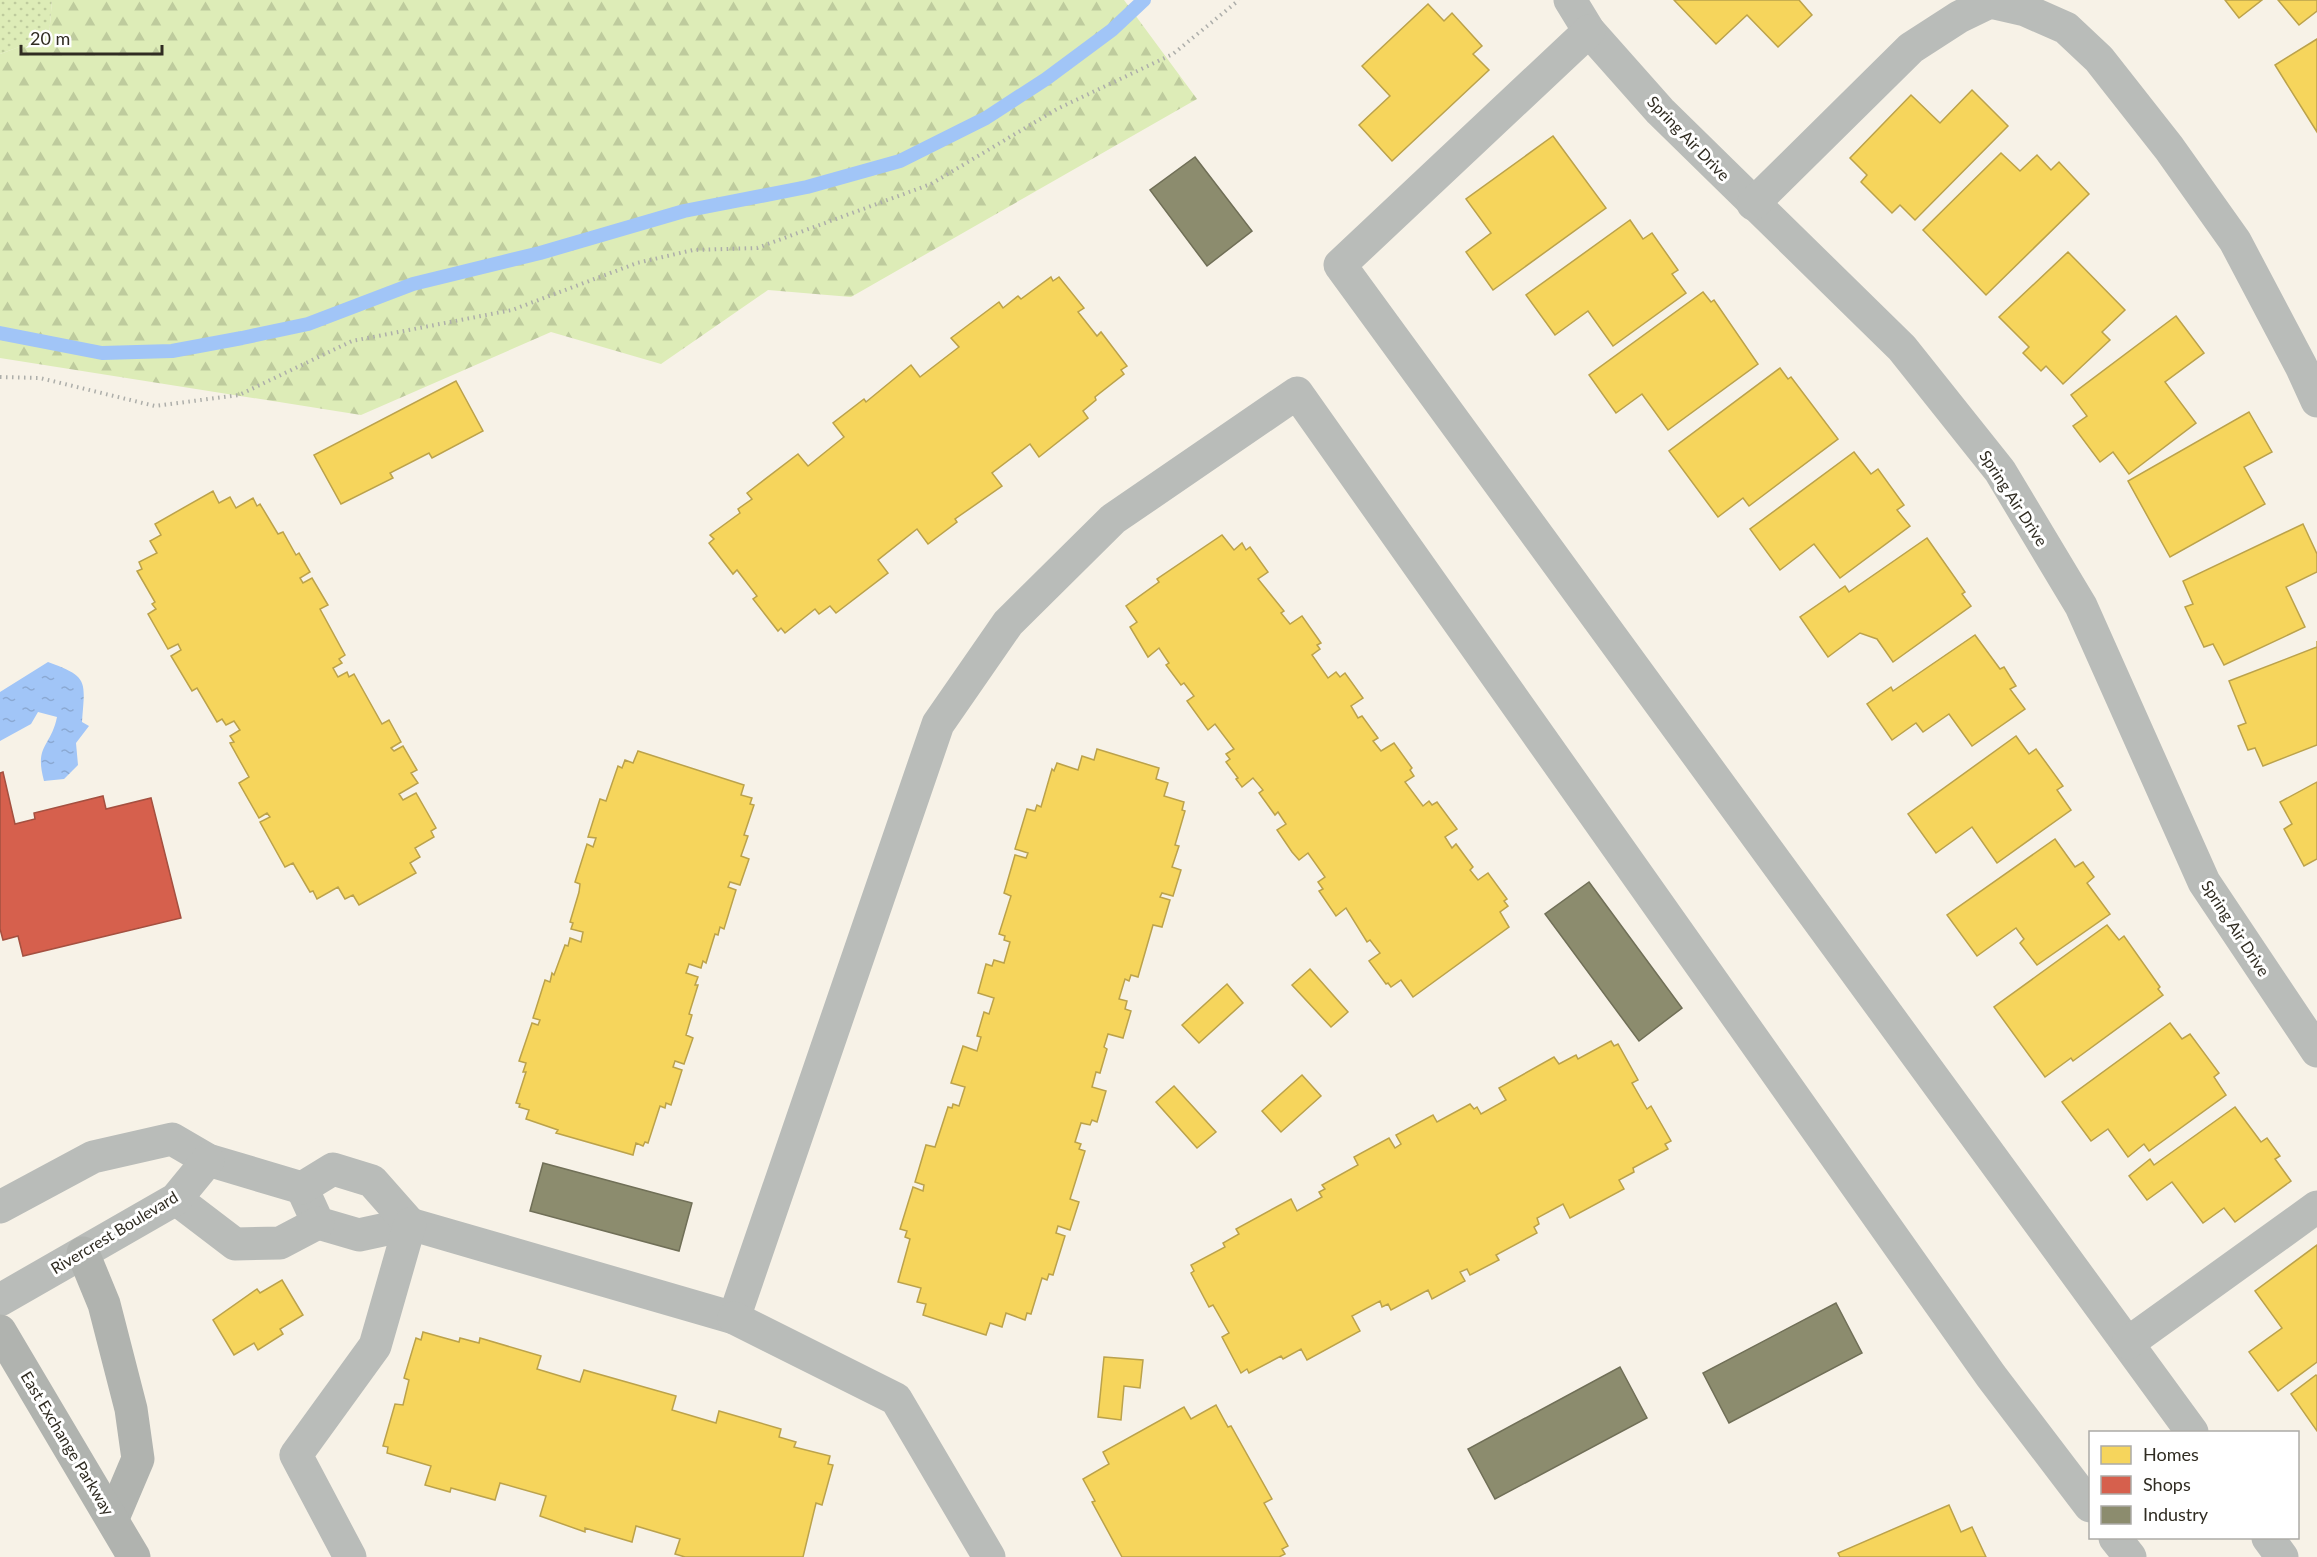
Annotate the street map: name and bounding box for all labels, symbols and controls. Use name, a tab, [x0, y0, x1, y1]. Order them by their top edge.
scale bar	[21, 18, 162, 56]
text: 20 m	[30, 27, 70, 49]
street label: Spring Air Drive	[1644, 92, 1734, 184]
street label: Spring Air Drive	[1976, 447, 2052, 549]
street label: Spring Air Drive	[2198, 877, 2274, 979]
street label: Rivercrest Boulevard	[47, 1187, 181, 1277]
street label: East Exchange Parkway	[17, 1368, 119, 1519]
legend	[2089, 1431, 2299, 1539]
text: Homes	[2143, 1443, 2199, 1465]
text: Shops	[2143, 1473, 2191, 1495]
text: Industry	[2143, 1503, 2209, 1525]

